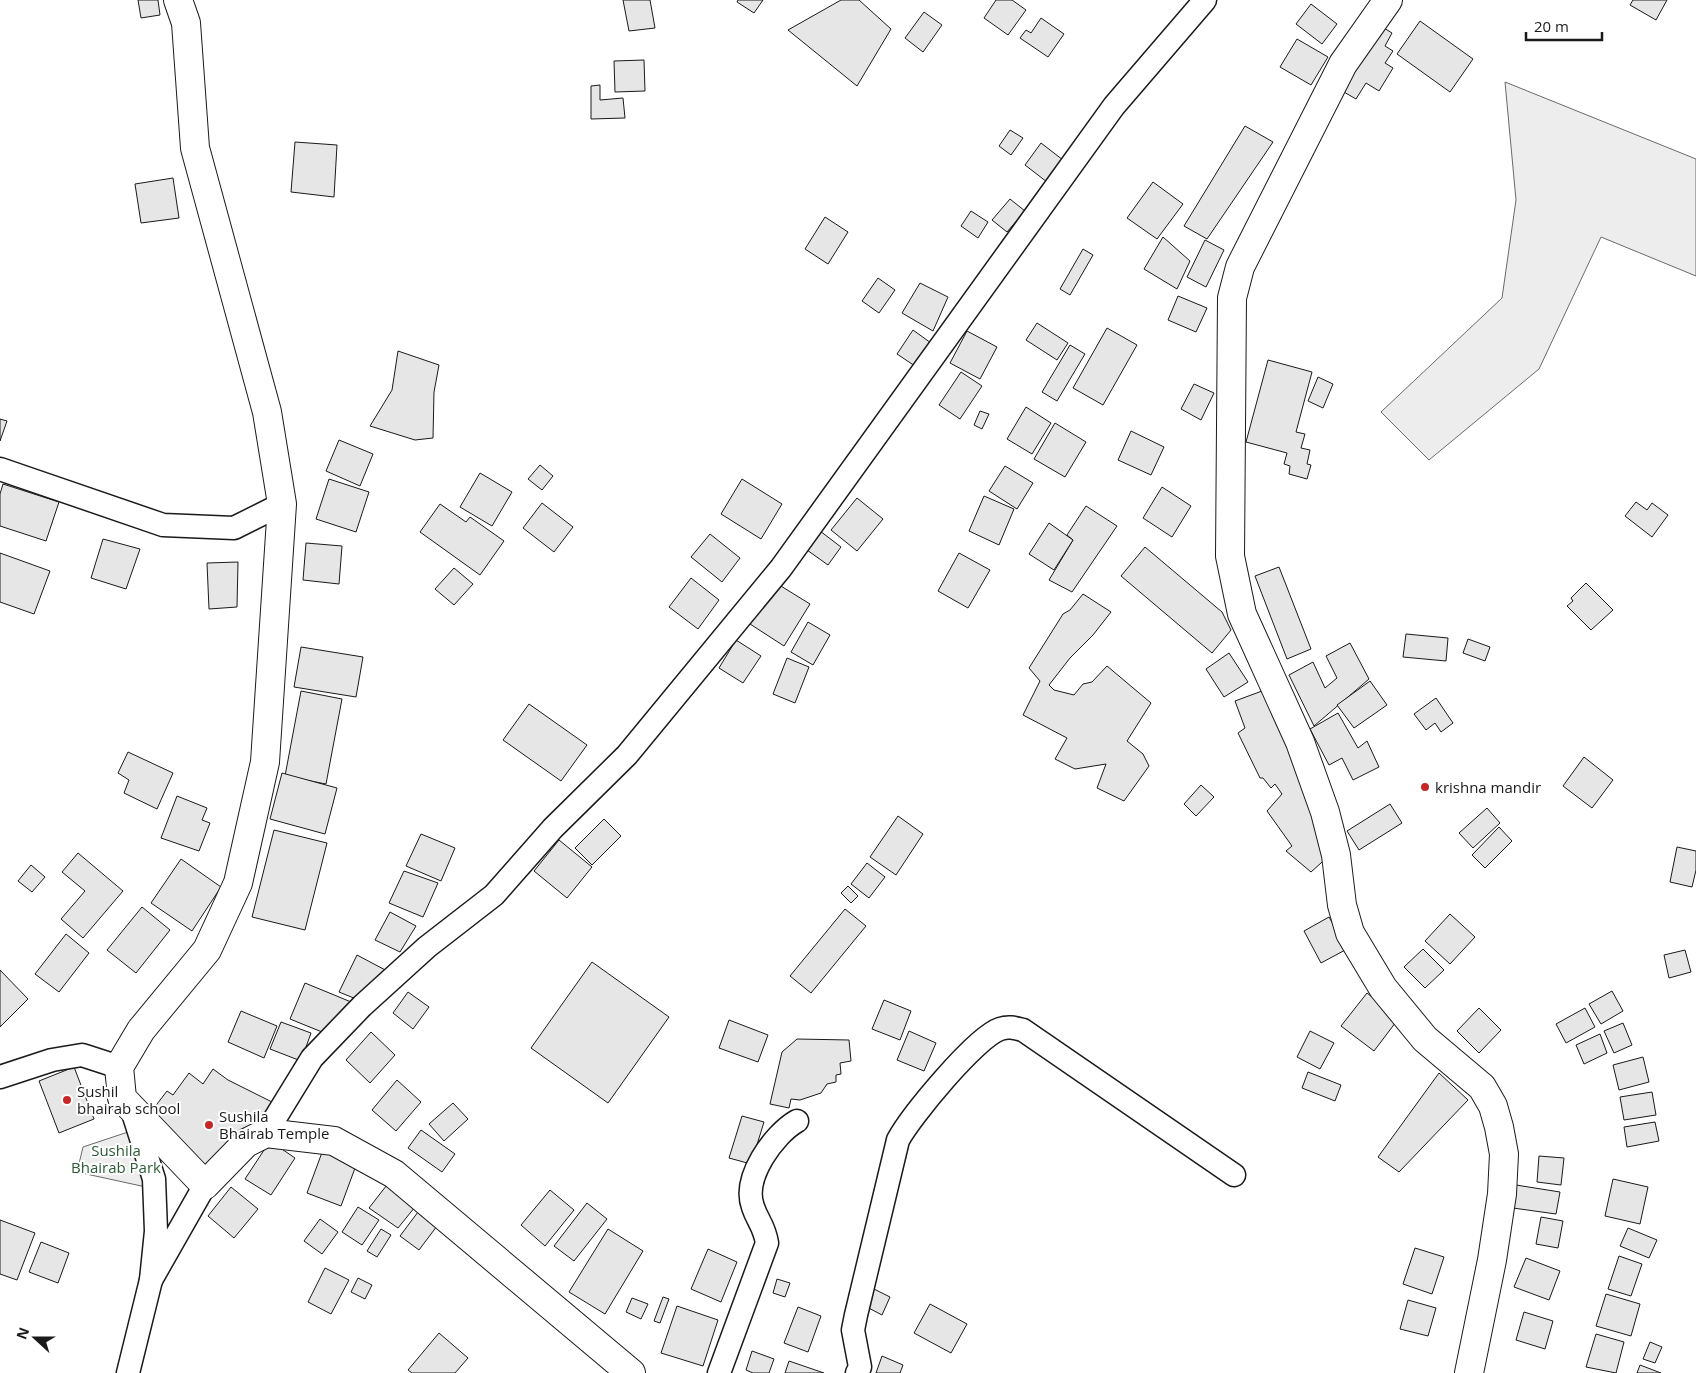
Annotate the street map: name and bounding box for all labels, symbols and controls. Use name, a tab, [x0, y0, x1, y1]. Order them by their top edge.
scale bar	[1526, 10, 1602, 42]
text: 20 m	[1534, 16, 1569, 36]
place label: krishna mandir	[1435, 777, 1541, 797]
marker: krishna mandir	[1419, 781, 1431, 793]
place label: Sushil bhairab school	[77, 1081, 180, 1118]
marker: Sushil bhairab school	[61, 1094, 73, 1106]
place label: Sushila Bhairab Temple	[219, 1106, 330, 1143]
marker: Sushila Bhairab Temple	[203, 1119, 215, 1131]
park label: Sushila Bhairab Park	[71, 1140, 161, 1177]
north arrow	[10, 1313, 60, 1363]
text: N	[11, 1324, 33, 1342]

